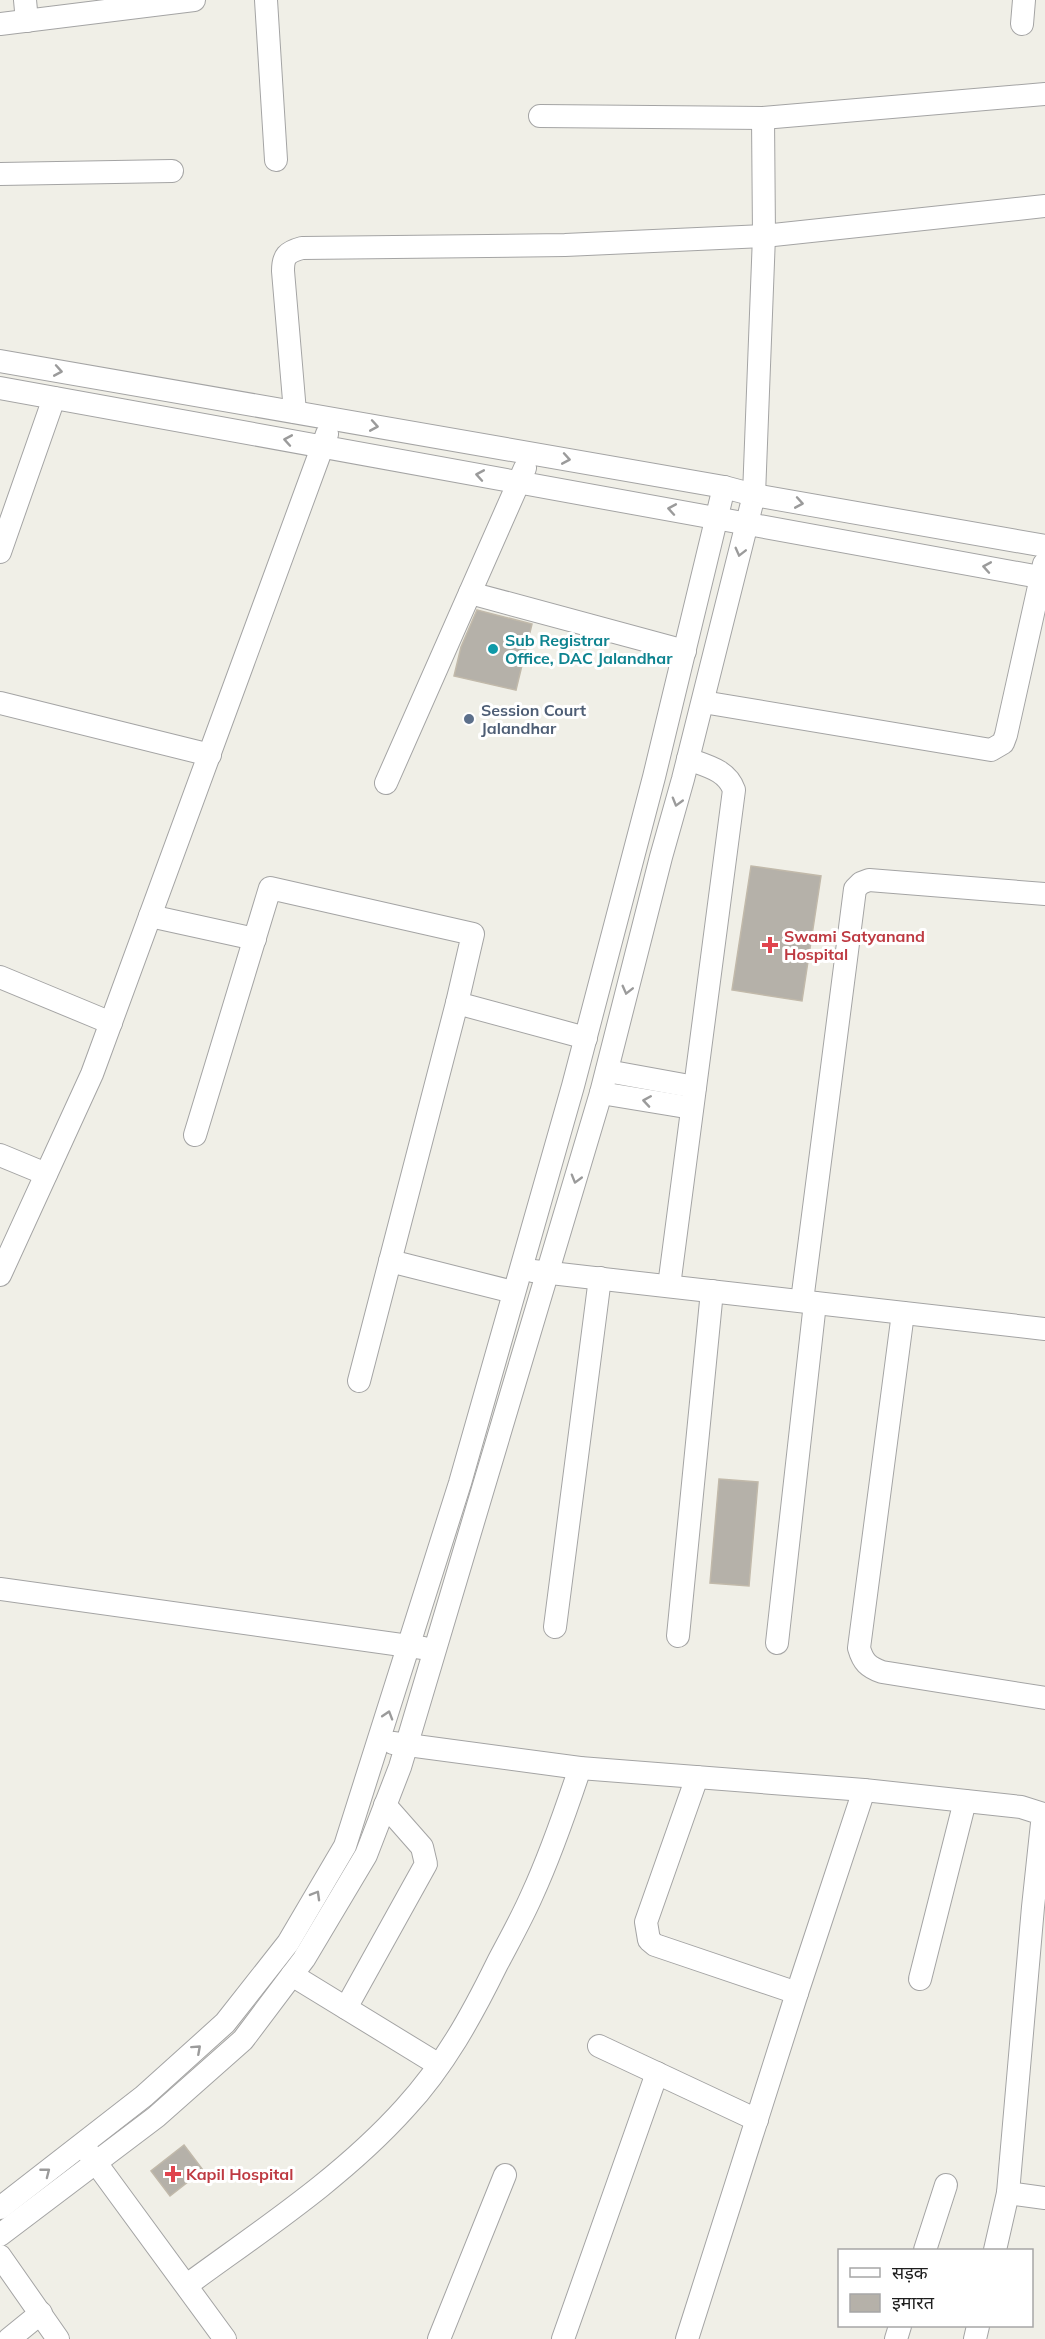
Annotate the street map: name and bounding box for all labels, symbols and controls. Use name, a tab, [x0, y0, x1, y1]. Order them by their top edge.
one-way arrow	[52, 364, 62, 377]
one-way arrow	[369, 419, 379, 432]
one-way arrow	[283, 434, 293, 447]
one-way arrow	[561, 452, 571, 465]
one-way arrow	[475, 469, 485, 482]
one-way arrow	[794, 496, 804, 509]
one-way arrow	[667, 504, 676, 516]
one-way arrow	[734, 547, 747, 557]
one-way arrow	[983, 561, 993, 574]
place label: Sub Registrar Office, DAC Jalandhar	[505, 630, 673, 668]
marker: Sub Registrar Office, DAC Jalandhar	[486, 642, 500, 656]
place label: Session Court Jalandhar	[481, 700, 586, 738]
marker: Session Court Jalandhar	[462, 712, 476, 726]
one-way arrow	[672, 796, 684, 807]
place label: Swami Satyanand Hospital	[784, 926, 925, 964]
marker: Swami Satyanand Hospital	[761, 936, 779, 954]
one-way arrow	[622, 985, 635, 995]
one-way arrow	[642, 1095, 651, 1107]
one-way arrow	[571, 1173, 583, 1183]
one-way arrow	[381, 1710, 393, 1721]
one-way arrow	[308, 1891, 320, 1901]
one-way arrow	[190, 2045, 201, 2056]
place label: Kapil Hospital	[186, 2164, 293, 2184]
marker: Kapil Hospital	[164, 2165, 182, 2183]
one-way arrow	[40, 2169, 51, 2180]
legend	[838, 2249, 1033, 2327]
text: सड़क	[892, 2261, 929, 2284]
text: इमारत	[892, 2291, 935, 2314]

